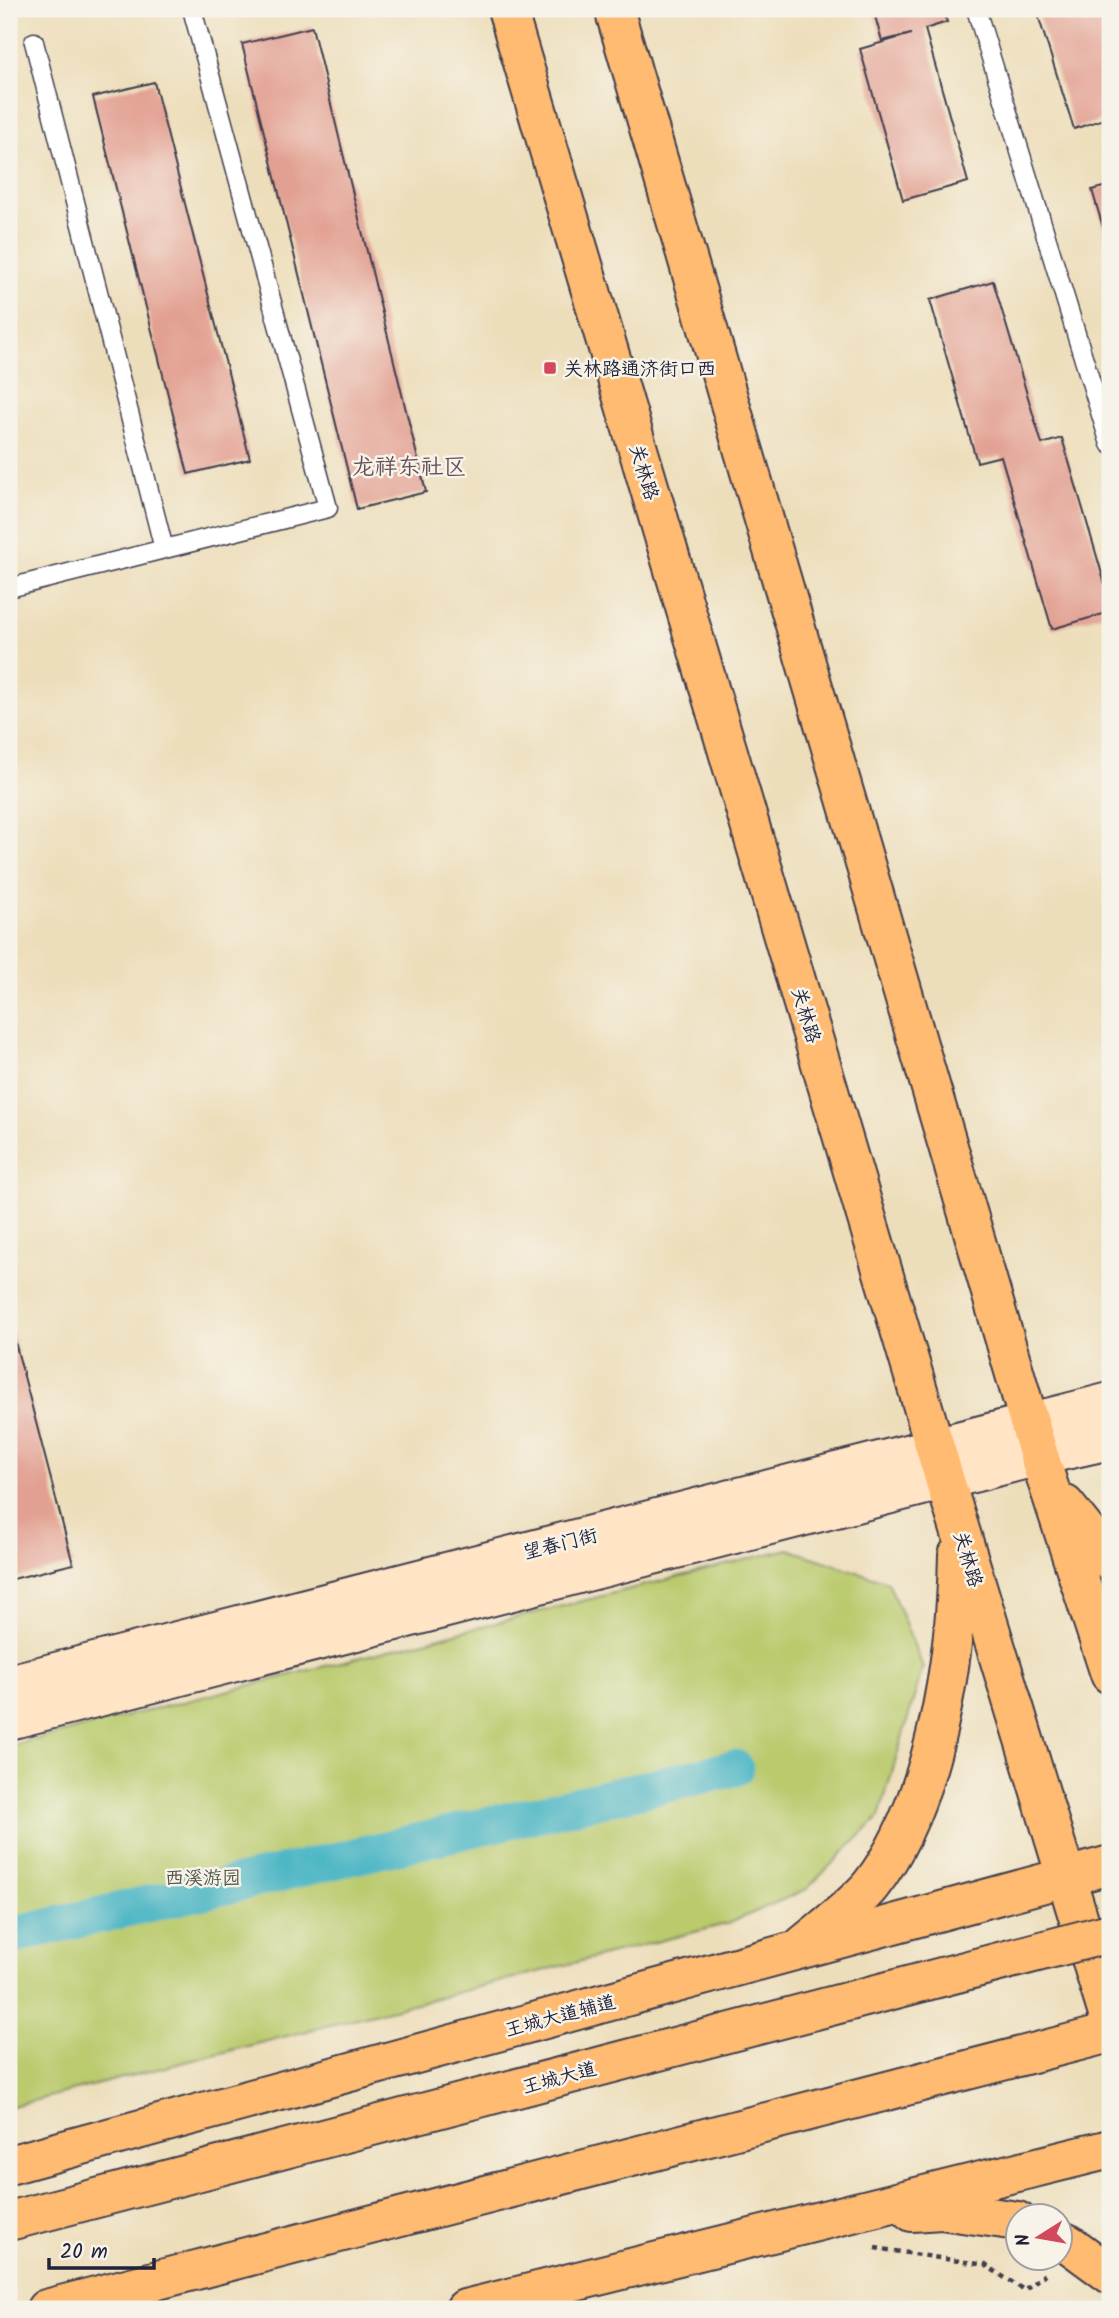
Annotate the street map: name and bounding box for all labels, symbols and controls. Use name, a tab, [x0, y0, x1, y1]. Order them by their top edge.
place label: 关林路通济街口西	[564, 355, 716, 385]
marker: 关林路通济街口西	[542, 360, 558, 376]
street label: 关林路	[620, 441, 666, 504]
district label: 龙祥东社区	[352, 450, 467, 486]
street label: 关林路	[782, 984, 828, 1047]
street label: 望春门街	[520, 1521, 601, 1569]
street label: 关林路	[944, 1528, 990, 1591]
park label: 西溪游园	[165, 1864, 241, 1894]
street label: 王城大道辅道	[502, 1988, 619, 2046]
street label: 王城大道	[519, 2055, 600, 2103]
north arrow	[1004, 2202, 1074, 2272]
scale bar	[49, 2227, 154, 2271]
text: N	[1008, 2231, 1040, 2249]
text: 20 m	[60, 2236, 108, 2269]

